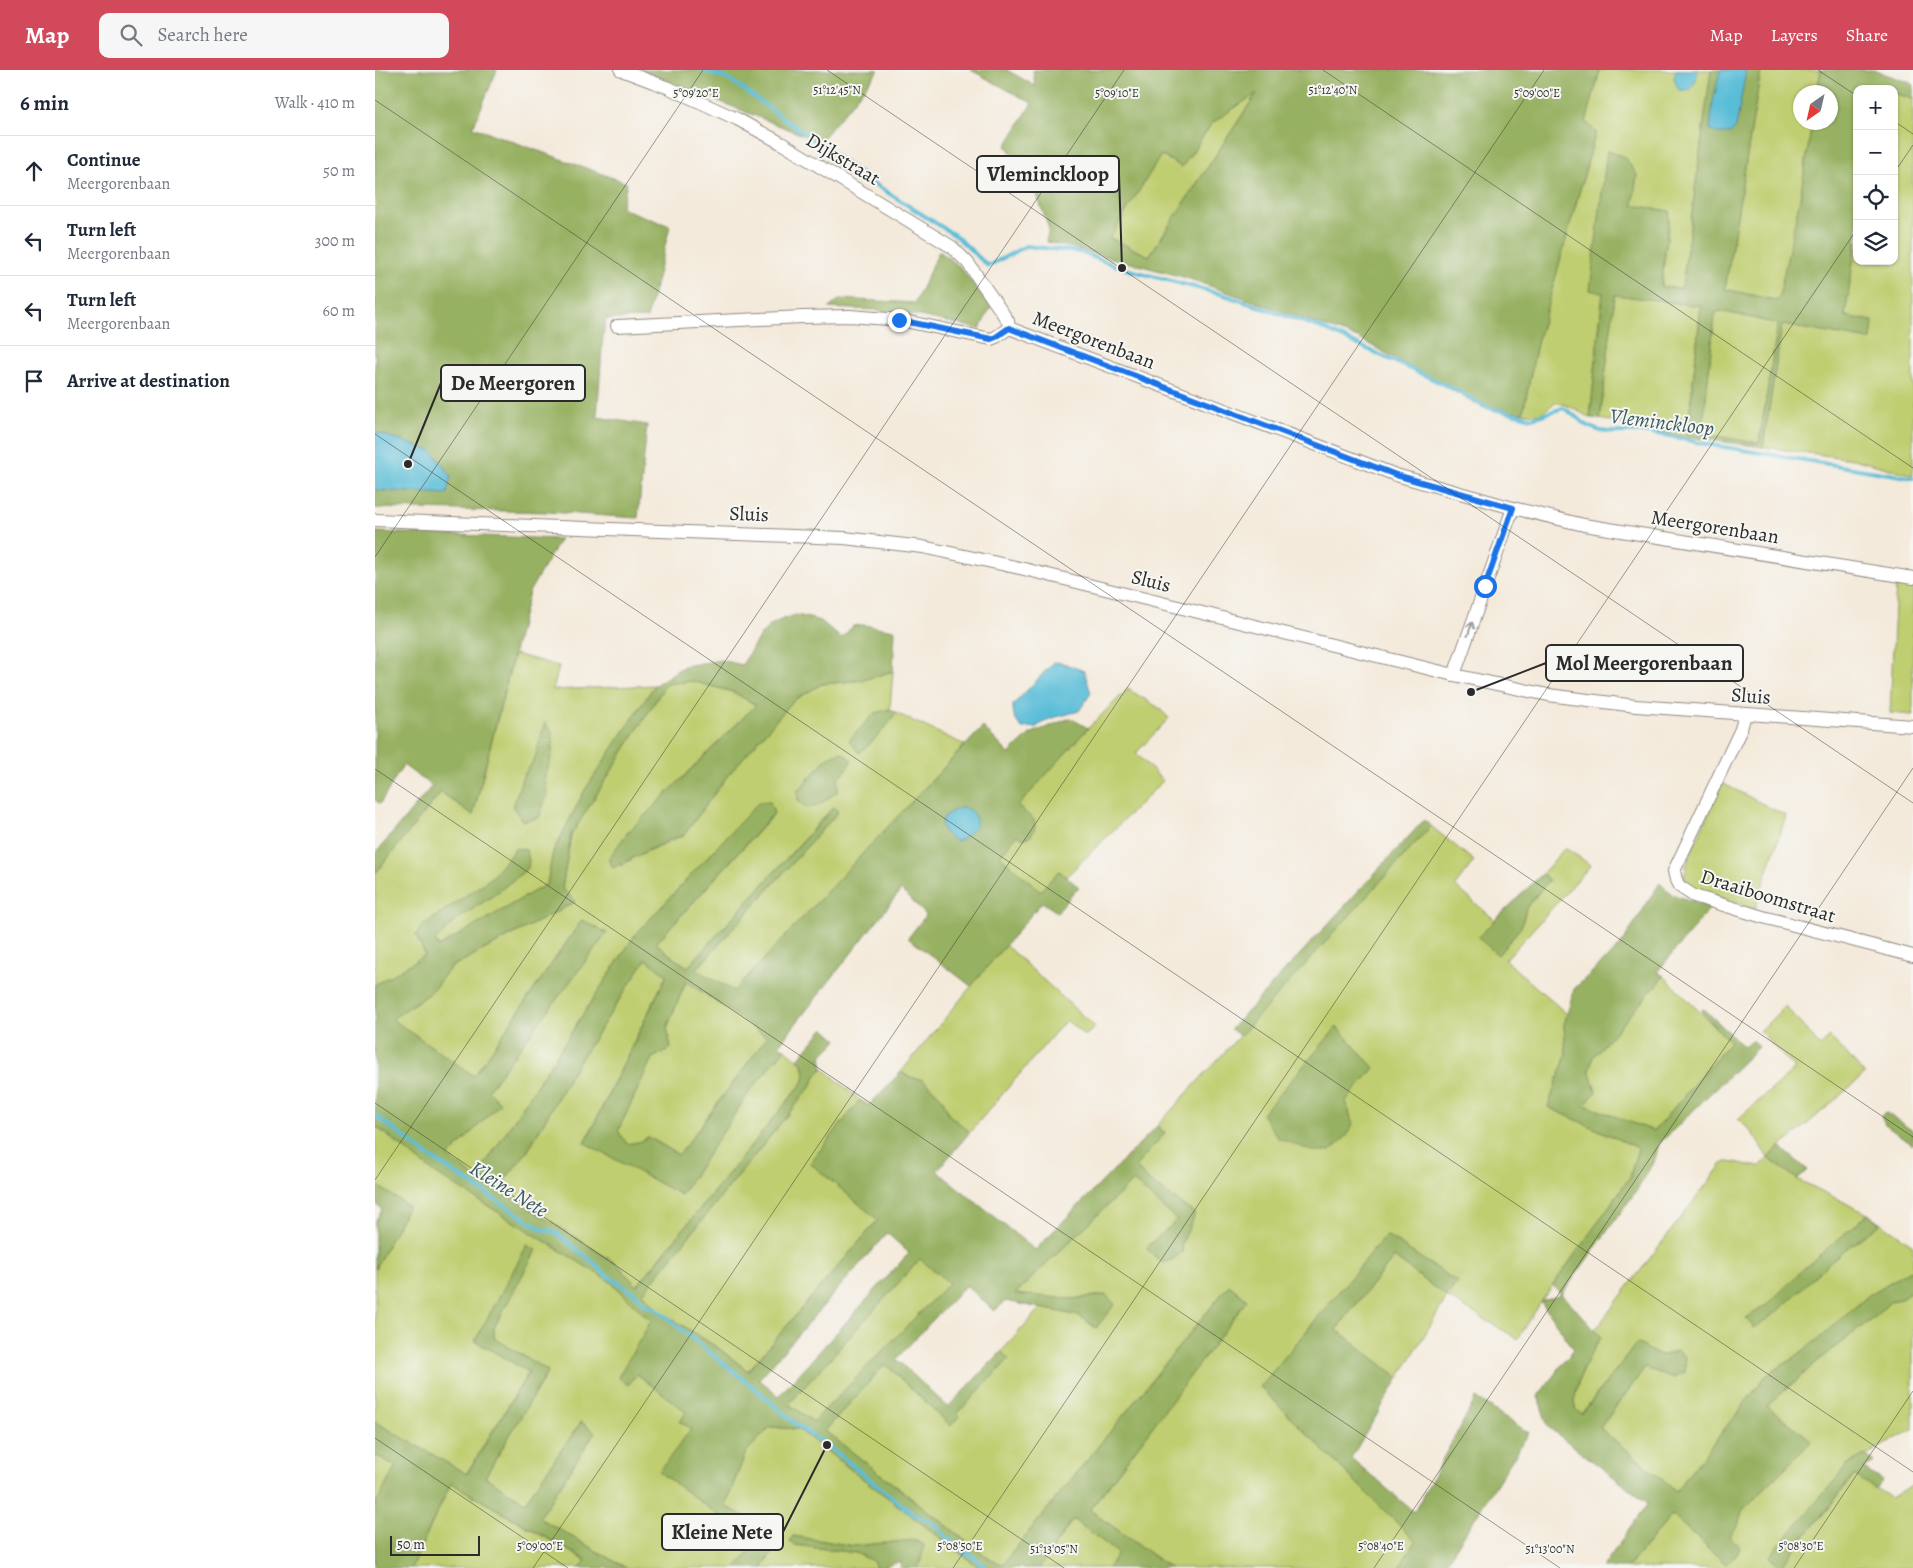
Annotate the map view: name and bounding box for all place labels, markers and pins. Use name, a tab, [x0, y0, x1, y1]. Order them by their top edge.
callout: Vleminckloop	[977, 156, 1119, 192]
callout: De Meergoren	[441, 365, 585, 401]
callout: Mol Meergorenbaan	[1546, 645, 1743, 681]
callout: Kleine Nete	[662, 1514, 783, 1550]

